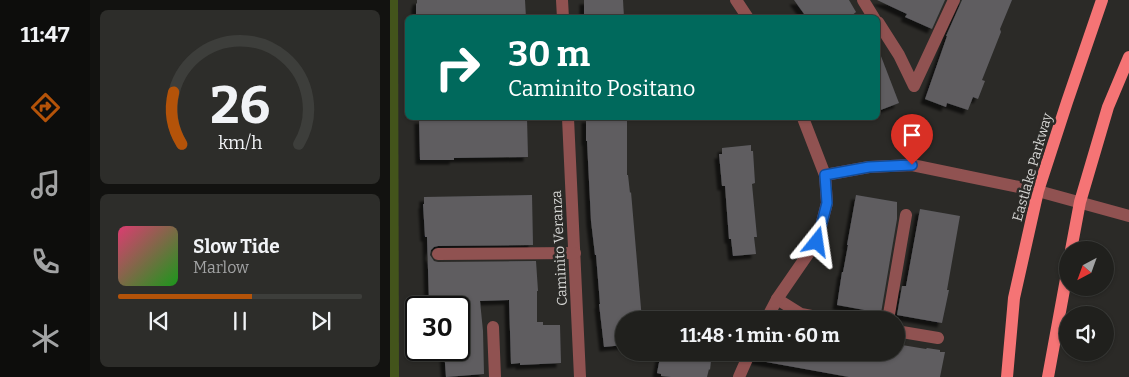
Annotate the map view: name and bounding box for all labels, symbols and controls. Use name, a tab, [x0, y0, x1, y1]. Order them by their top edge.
text: 11:47	[20, 21, 70, 48]
text: 30 m	[508, 33, 590, 75]
icon: right	[425, 35, 490, 100]
text: 26	[210, 74, 270, 137]
text: Caminito Positano	[508, 75, 695, 102]
icon: directions	[28, 90, 63, 125]
street label: Eastlake Parkway	[1009, 110, 1056, 223]
pin	[891, 114, 933, 165]
icon: arrive	[898, 121, 926, 149]
text: km/h	[218, 132, 262, 154]
icon: music	[28, 167, 63, 202]
street label: Caminito Veranza	[548, 189, 571, 306]
position arrow	[790, 215, 842, 267]
text: Slow Tide	[193, 235, 280, 258]
north arrow	[1059, 241, 1114, 296]
map controls	[1059, 241, 1114, 361]
icon: phone	[28, 244, 63, 279]
text: Marlow	[193, 258, 249, 277]
speed limit sign: 30	[405, 296, 470, 361]
button: sound	[1059, 306, 1114, 361]
icon: previous	[145, 307, 173, 335]
icon: pause	[226, 307, 254, 335]
icon: next	[307, 307, 335, 335]
icon: climate	[28, 321, 63, 356]
text: 11:48 · 1 min · 60 m	[680, 324, 840, 347]

